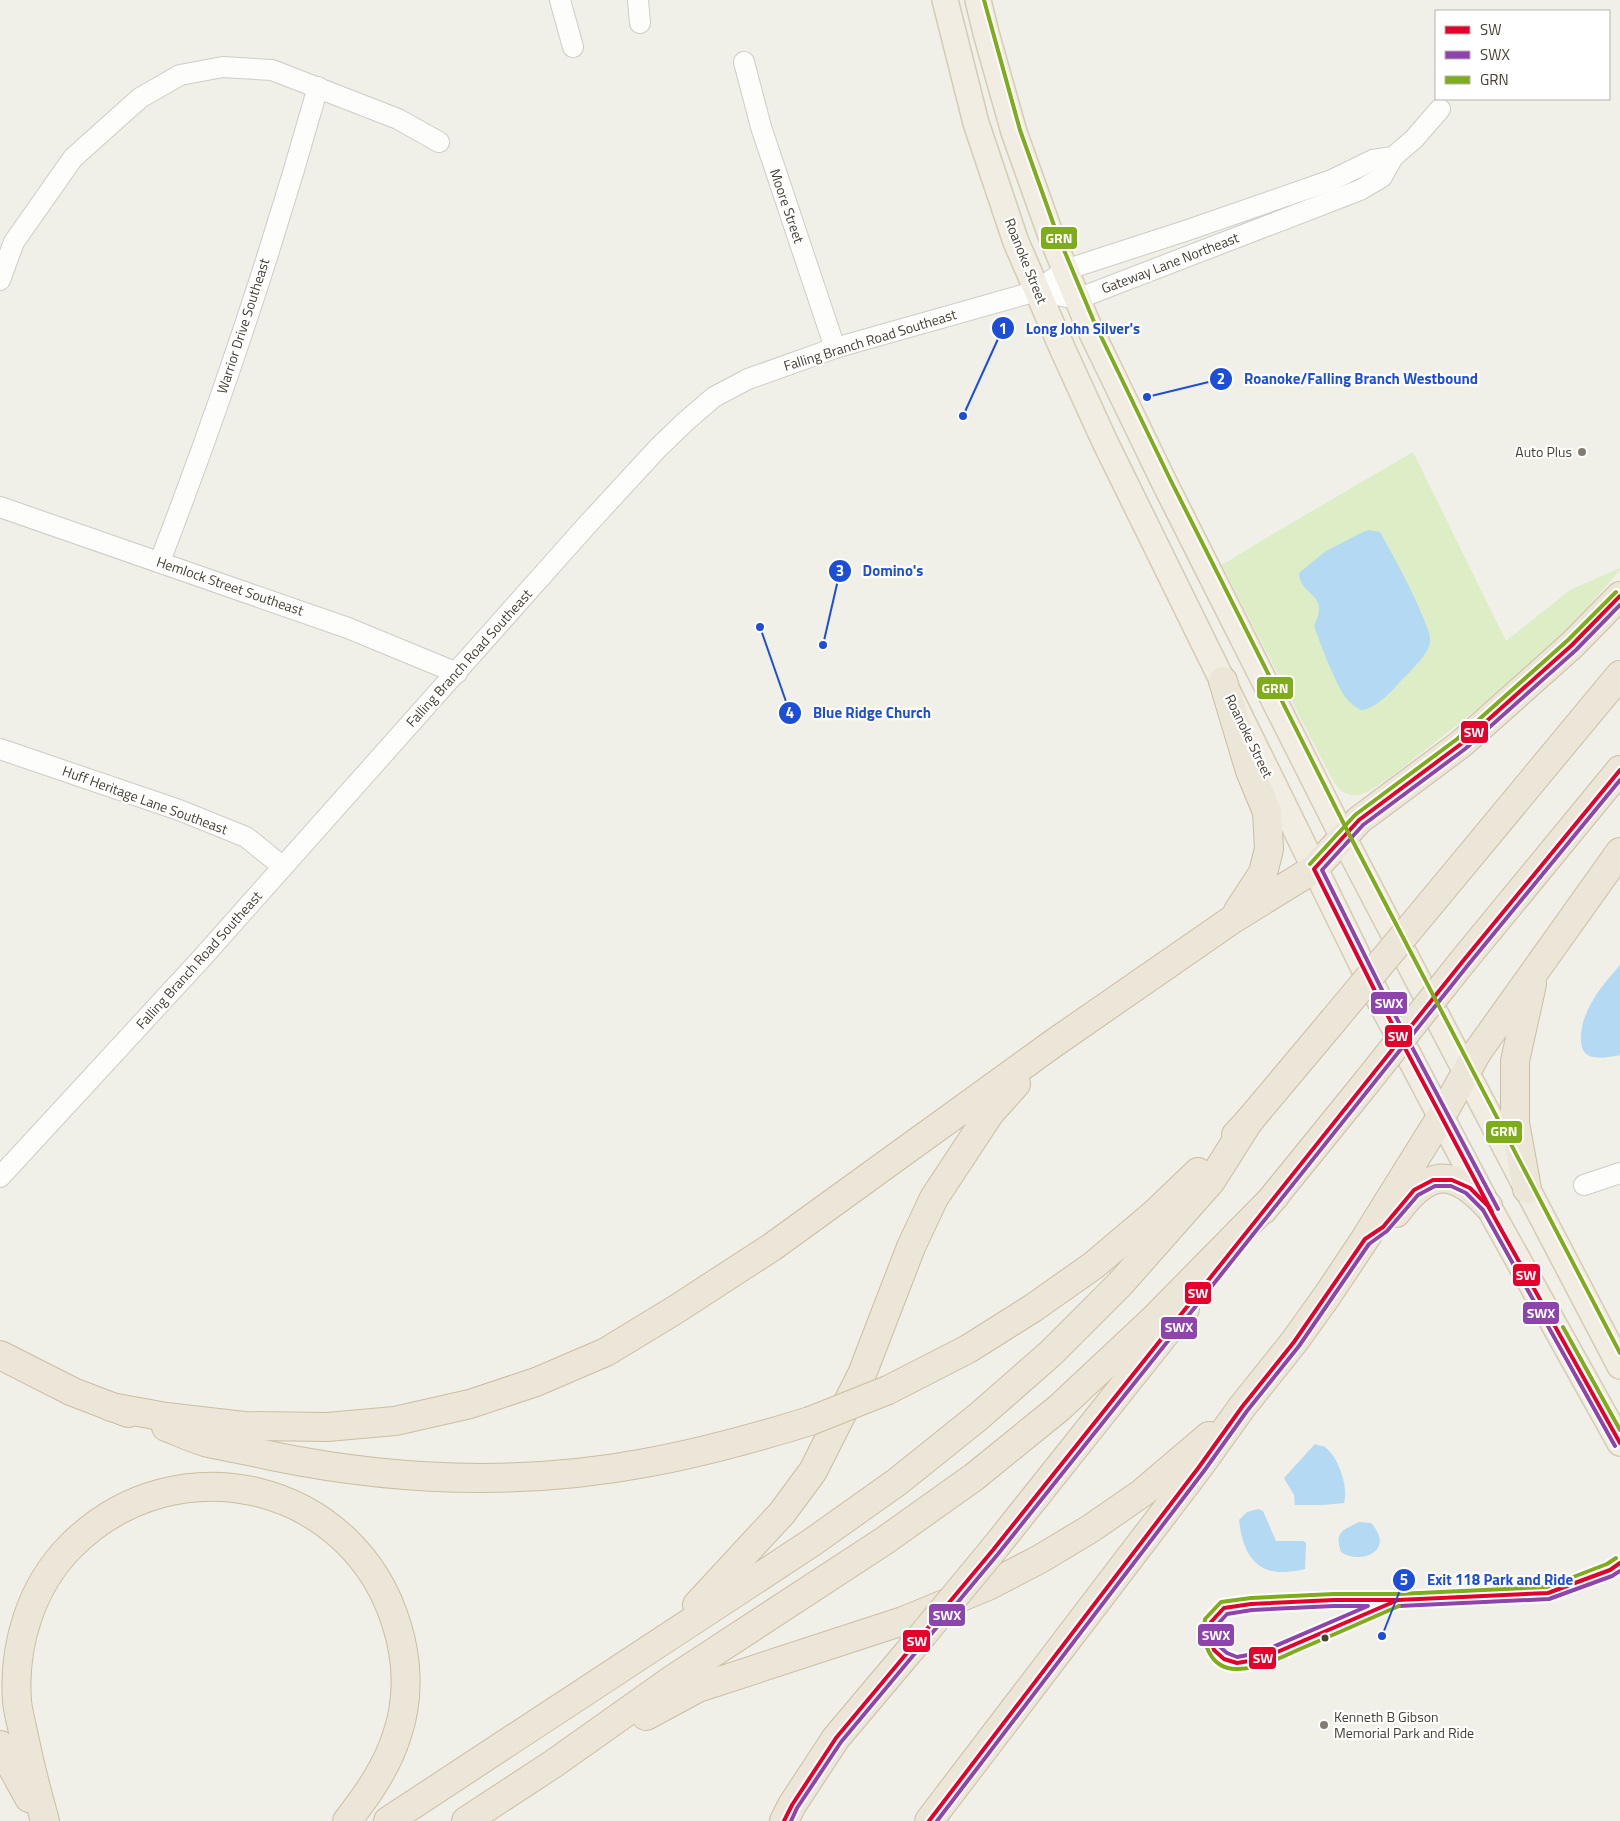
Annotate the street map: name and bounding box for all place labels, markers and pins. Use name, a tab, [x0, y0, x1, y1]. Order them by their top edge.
callout: Long John Silver's	[991, 313, 1150, 343]
callout: Roanoke/Falling Branch Westbound	[1209, 364, 1488, 394]
place label: Auto Plus	[1515, 441, 1572, 462]
marker: Auto Plus	[1576, 446, 1588, 458]
callout: Domino's	[828, 556, 933, 586]
callout: Blue Ridge Church	[777, 698, 941, 728]
callout: Exit 118 Park and Ride	[1391, 1565, 1583, 1595]
unlabelled marker	[1320, 1633, 1330, 1643]
place label: Kenneth B Gibson Memorial Park and Ride	[1334, 1706, 1474, 1743]
marker: Kenneth B Gibson Memorial Park and Ride	[1318, 1719, 1330, 1731]

